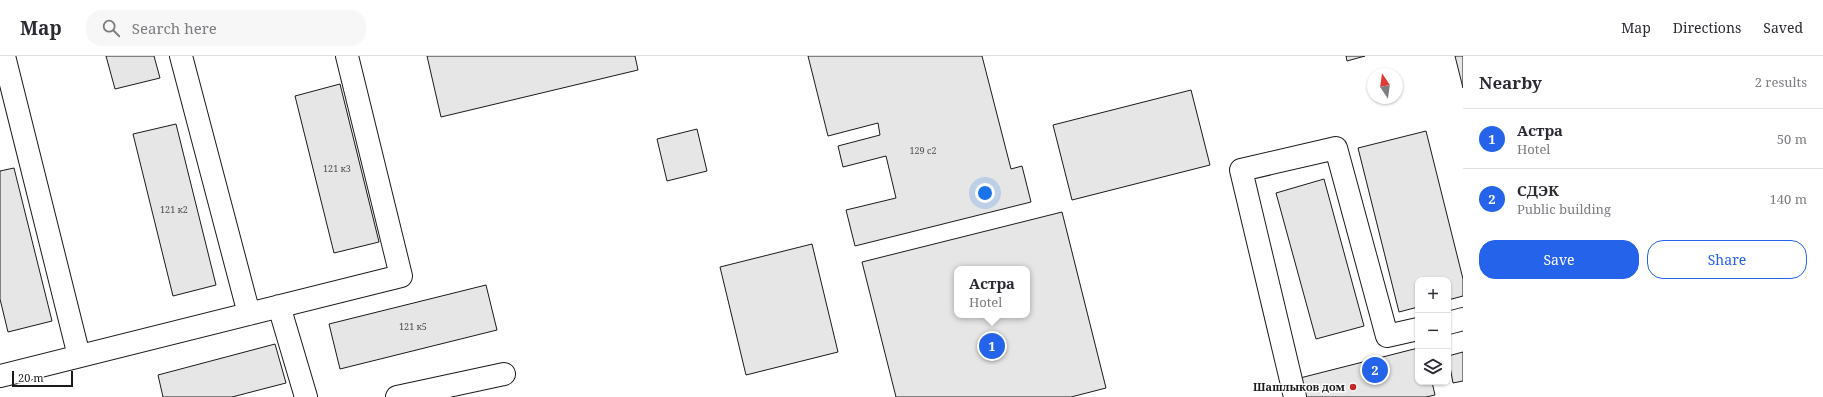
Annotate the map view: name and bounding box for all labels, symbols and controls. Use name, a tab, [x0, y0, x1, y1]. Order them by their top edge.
search box	[86, 10, 366, 46]
text: Map	[20, 15, 62, 41]
icon: search	[100, 17, 122, 39]
text: Search here	[132, 18, 217, 38]
text: Map	[1621, 18, 1651, 37]
text: Directions	[1673, 18, 1741, 37]
text: Saved	[1763, 18, 1803, 37]
north arrow	[1367, 68, 1403, 104]
text: Nearby	[1479, 71, 1542, 94]
text: 2 results	[1755, 73, 1807, 91]
text: Астра	[1517, 120, 1563, 140]
text: 1	[1488, 130, 1496, 148]
text: 50 m	[1777, 130, 1807, 148]
text: Hotel	[1517, 140, 1550, 158]
house number: 129 с2	[910, 144, 936, 157]
house number: 121 к3	[323, 162, 351, 175]
text: СДЭК	[1517, 180, 1559, 200]
your location	[975, 183, 995, 203]
text: 2	[1488, 190, 1496, 208]
text: 140 m	[1770, 190, 1807, 208]
text: Public building	[1517, 200, 1611, 218]
house number: 121 к2	[160, 203, 188, 216]
button: Save	[1479, 240, 1639, 279]
button: Share	[1647, 240, 1807, 279]
popup	[954, 266, 1030, 318]
text: Астра	[969, 273, 1015, 293]
map controls	[1415, 277, 1451, 385]
button: +	[1415, 277, 1451, 313]
text: Hotel	[969, 293, 1002, 311]
button: −	[1415, 313, 1451, 349]
house number: 121 к5	[399, 320, 427, 333]
pin: 1	[979, 331, 1005, 361]
button: layers	[1415, 349, 1451, 385]
pin: 2	[1362, 355, 1388, 385]
scale bar	[12, 369, 73, 388]
text: 20 m	[18, 370, 44, 385]
place label: Шашлыков дом	[1253, 379, 1346, 394]
marker: Шашлыков дом	[1348, 382, 1358, 392]

